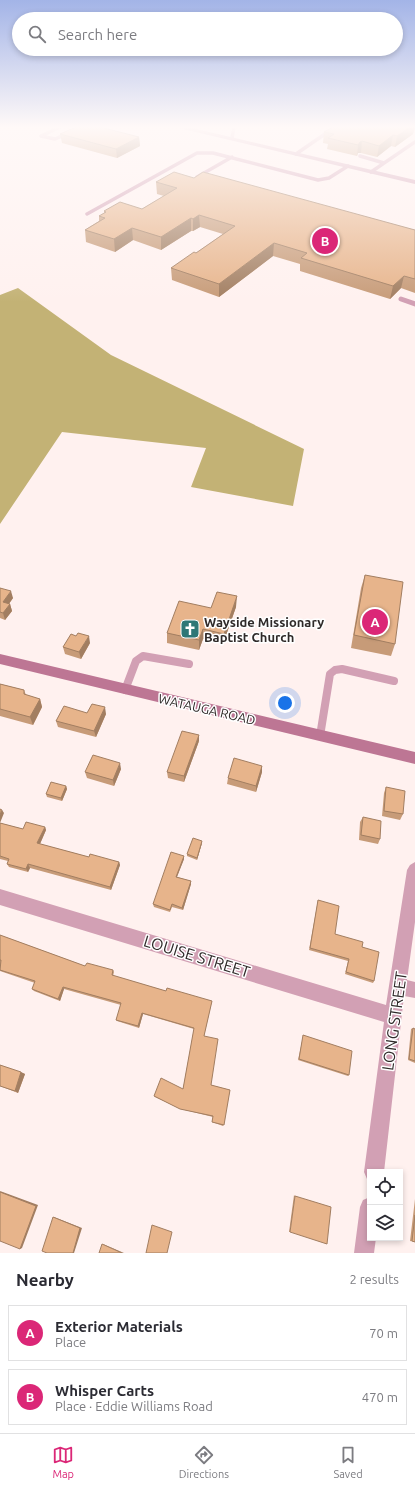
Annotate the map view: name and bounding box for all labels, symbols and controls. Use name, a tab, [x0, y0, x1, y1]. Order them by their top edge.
search box	[12, 12, 403, 56]
icon: search	[26, 23, 48, 45]
text: Search here	[58, 26, 137, 43]
pin: B	[312, 226, 338, 256]
pin: A	[362, 607, 388, 637]
place label: Wayside Missionary Baptist Church	[204, 615, 324, 644]
church icon: Wayside Missionary Baptist Church	[179, 618, 201, 640]
street label: WATAUGA ROAD	[157, 691, 257, 727]
your location	[275, 693, 295, 713]
street label: LOUISE STREET	[142, 931, 252, 981]
street label: LONG STREET	[378, 970, 410, 1072]
map controls	[367, 1169, 403, 1241]
button: locate	[367, 1169, 403, 1205]
button: layers	[367, 1205, 403, 1241]
text: Nearby	[16, 1270, 74, 1289]
text: 2 results	[349, 1272, 399, 1286]
text: Exterior Materials	[55, 1318, 183, 1335]
text: A	[25, 1326, 35, 1340]
text: 70 m	[369, 1326, 398, 1340]
text: Place	[55, 1335, 86, 1349]
text: Whisper Carts	[55, 1382, 154, 1399]
text: B	[26, 1390, 34, 1404]
text: 470 m	[362, 1390, 398, 1404]
text: Place · Eddie Williams Road	[55, 1399, 213, 1413]
tab: Map	[52, 1444, 74, 1480]
tab: Directions	[179, 1444, 229, 1480]
tab: Saved	[333, 1444, 363, 1480]

